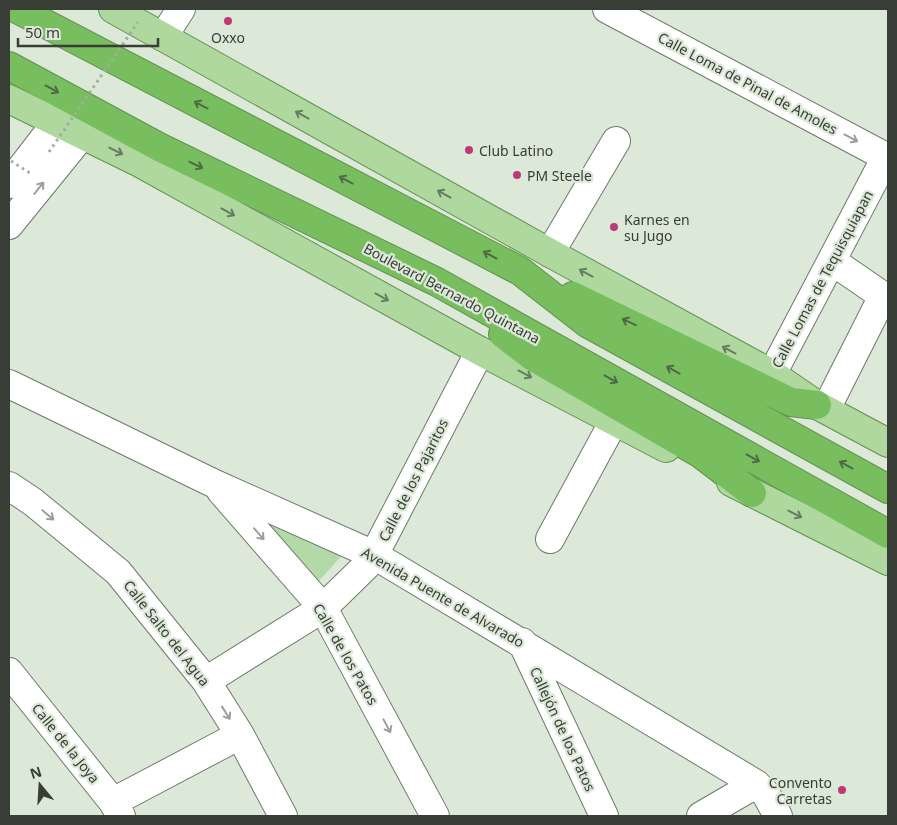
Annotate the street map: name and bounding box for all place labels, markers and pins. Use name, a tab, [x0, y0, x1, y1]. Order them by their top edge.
marker: Oxxo	[222, 15, 234, 27]
place label: Oxxo	[211, 28, 245, 47]
place label: Club Latino	[479, 141, 553, 160]
marker: Club Latino	[463, 144, 475, 156]
place label: PM Steele	[527, 166, 592, 185]
marker: PM Steele	[511, 169, 523, 181]
place label: Karnes en su Jugo	[624, 210, 690, 245]
marker: Karnes en su Jugo	[608, 221, 620, 233]
place label: Convento Carretas	[769, 773, 832, 808]
marker: Convento Carretas	[836, 784, 848, 796]

